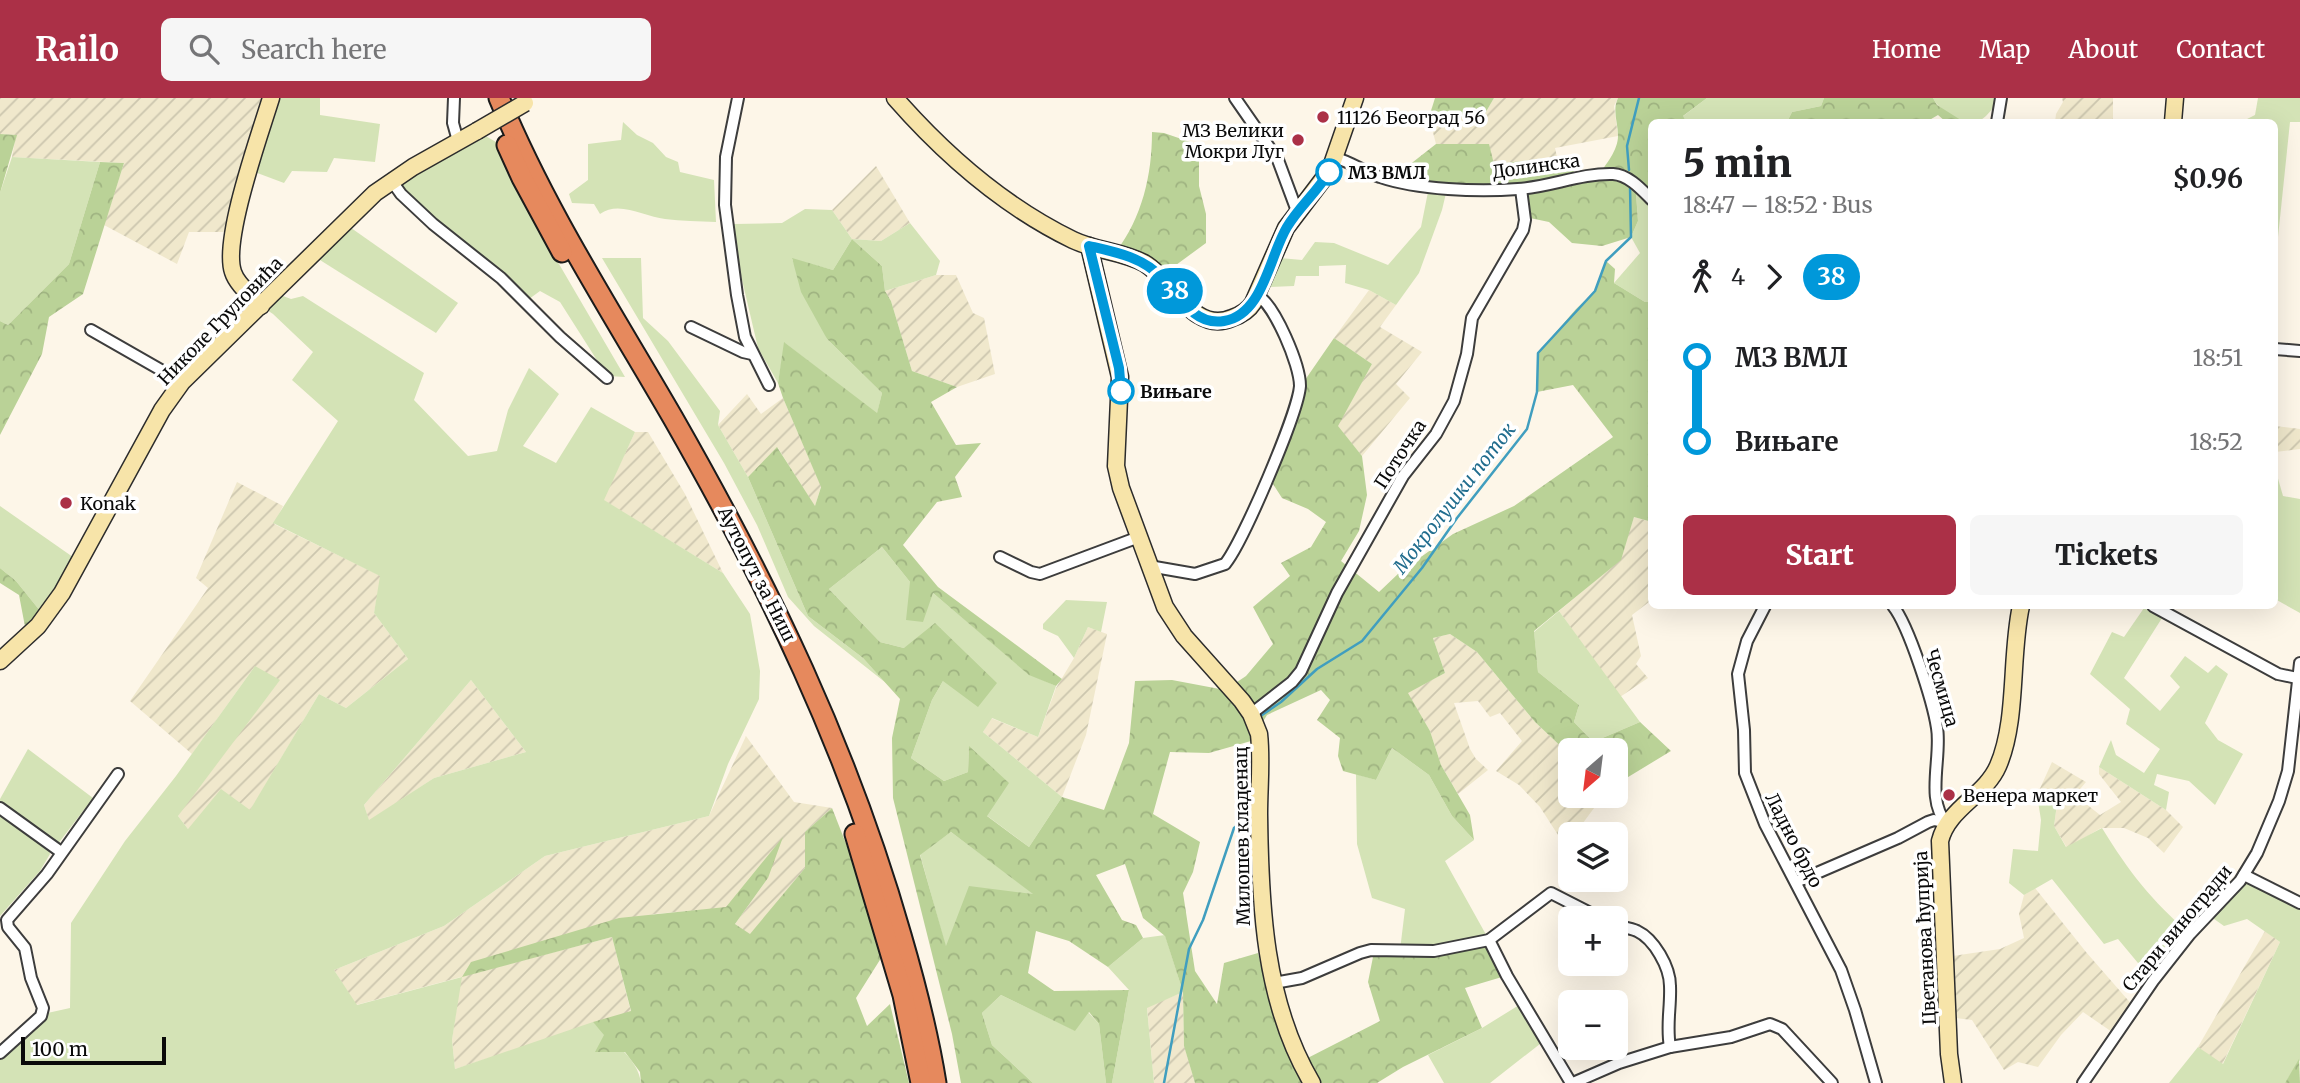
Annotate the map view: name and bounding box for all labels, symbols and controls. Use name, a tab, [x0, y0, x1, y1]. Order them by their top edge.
search box	[161, 18, 651, 81]
text: Railo	[35, 29, 119, 70]
icon: search	[185, 30, 223, 68]
text: Search here	[241, 33, 387, 66]
text: Home	[1872, 34, 1941, 65]
text: Map	[1979, 34, 2030, 65]
text: About	[2068, 34, 2138, 65]
text: Contact	[2176, 34, 2265, 65]
place label: 11126 Београд 56	[1337, 106, 1485, 129]
marker: 11126 Београд 56	[1315, 109, 1331, 125]
place label: МЗ Велики Мокри Луг	[1183, 119, 1284, 163]
marker: МЗ Велики Мокри Луг	[1290, 132, 1306, 148]
text: 5 min	[1683, 140, 1792, 187]
street label: Долинска	[1491, 148, 1582, 184]
marker: МЗ ВМЛ	[1316, 159, 1342, 185]
place label: МЗ ВМЛ	[1348, 161, 1426, 184]
text: $0.96	[2173, 162, 2243, 195]
text: 18:47 – 18:52 · Bus	[1683, 190, 1873, 219]
street label: Николе Груловића	[153, 252, 288, 390]
icon: walk	[1683, 258, 1721, 296]
icon: forward	[1755, 258, 1793, 296]
text: 38	[1817, 261, 1846, 292]
text: 4	[1731, 262, 1745, 291]
line badge: 38	[1144, 268, 1206, 314]
text: 38	[1161, 275, 1189, 306]
text: МЗ ВМЛ	[1735, 341, 1848, 374]
text: 18:51	[2193, 343, 2243, 372]
marker: Вињаге	[1108, 378, 1134, 404]
place label: Вињаге	[1140, 380, 1212, 403]
street label: Поточка	[1369, 415, 1431, 493]
water label: Мокролушки поток	[1387, 417, 1521, 579]
text: Вињаге	[1735, 425, 1839, 458]
text: 18:52	[2189, 427, 2243, 456]
place label: Konak	[80, 492, 137, 515]
marker: Konak	[58, 495, 74, 511]
street label: Аутопут за Ниш	[713, 502, 801, 645]
button: Start	[1683, 515, 1956, 595]
button: Tickets	[1970, 515, 2243, 595]
street label: Чесмица	[1920, 647, 1964, 730]
north arrow	[1558, 738, 1628, 808]
map controls	[1558, 738, 1628, 1060]
street label: Милошев кладенац	[1229, 746, 1255, 926]
place label: Венера маркет	[1963, 784, 2098, 807]
marker: Венера маркет	[1941, 787, 1957, 803]
street label: Ладно брдо	[1760, 789, 1828, 891]
button: layers	[1558, 822, 1628, 892]
street label: Цветанова ћуприја	[1909, 850, 1941, 1026]
street label: Стари виногради	[2117, 860, 2237, 996]
button: +	[1558, 906, 1628, 976]
button: −	[1558, 990, 1628, 1060]
scale bar	[21, 1034, 166, 1066]
text: 100 m	[32, 1037, 88, 1061]

